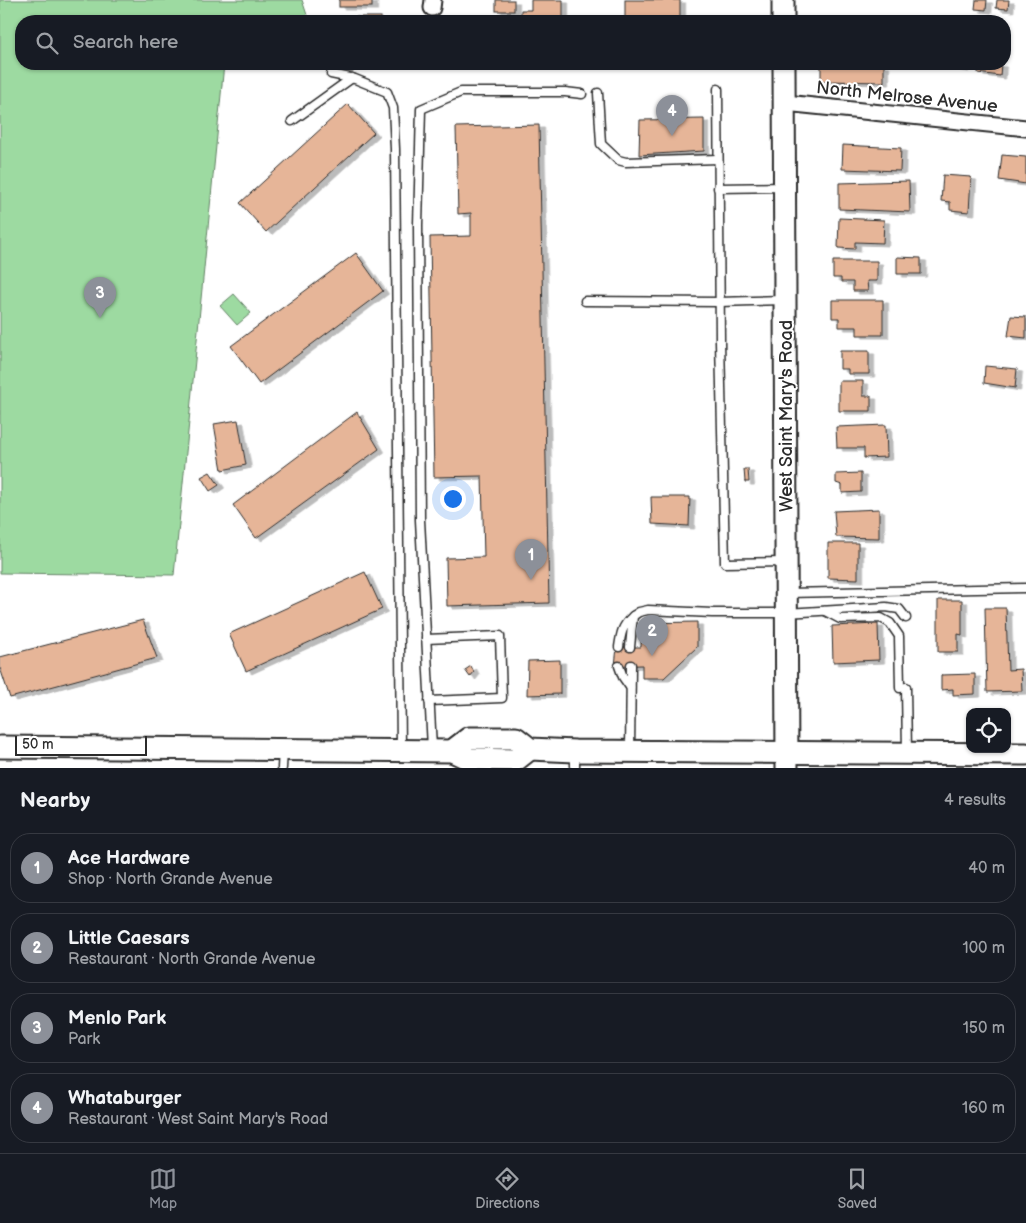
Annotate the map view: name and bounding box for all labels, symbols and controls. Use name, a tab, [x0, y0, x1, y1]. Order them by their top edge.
search box	[15, 15, 1011, 70]
icon: search	[33, 29, 61, 57]
text: Search here	[73, 31, 178, 54]
street label: North Melrose Avenue	[815, 77, 999, 117]
pin: 4	[656, 95, 688, 136]
pin: 3	[84, 277, 116, 318]
street label: West Saint Mary's Road	[776, 320, 797, 512]
your location	[440, 486, 466, 512]
pin: 1	[515, 539, 547, 580]
pin: 2	[636, 615, 668, 656]
map controls	[966, 708, 1011, 753]
button: locate	[966, 708, 1011, 753]
scale bar	[15, 733, 148, 756]
text: 50 m	[22, 736, 54, 753]
text: Nearby	[20, 788, 90, 813]
text: 4 results	[944, 791, 1006, 810]
text: Ace Hardware	[68, 847, 190, 870]
text: 1	[34, 859, 40, 878]
text: 40 m	[968, 859, 1005, 878]
text: Shop · North Grande Avenue	[68, 870, 273, 889]
text: Little Caesars	[68, 927, 190, 950]
text: 2	[32, 939, 42, 958]
text: 100 m	[962, 939, 1005, 958]
text: Restaurant · North Grande Avenue	[68, 950, 315, 969]
text: Menlo Park	[68, 1007, 166, 1030]
text: 3	[32, 1019, 42, 1038]
text: 150 m	[963, 1019, 1005, 1038]
text: Park	[68, 1030, 100, 1049]
text: Whataburger	[68, 1087, 181, 1110]
text: 4	[32, 1099, 42, 1118]
text: 160 m	[962, 1099, 1005, 1118]
text: Restaurant · West Saint Mary's Road	[68, 1110, 328, 1129]
tab: Map	[149, 1165, 177, 1212]
tab: Directions	[475, 1165, 540, 1212]
tab: Saved	[838, 1165, 877, 1212]

